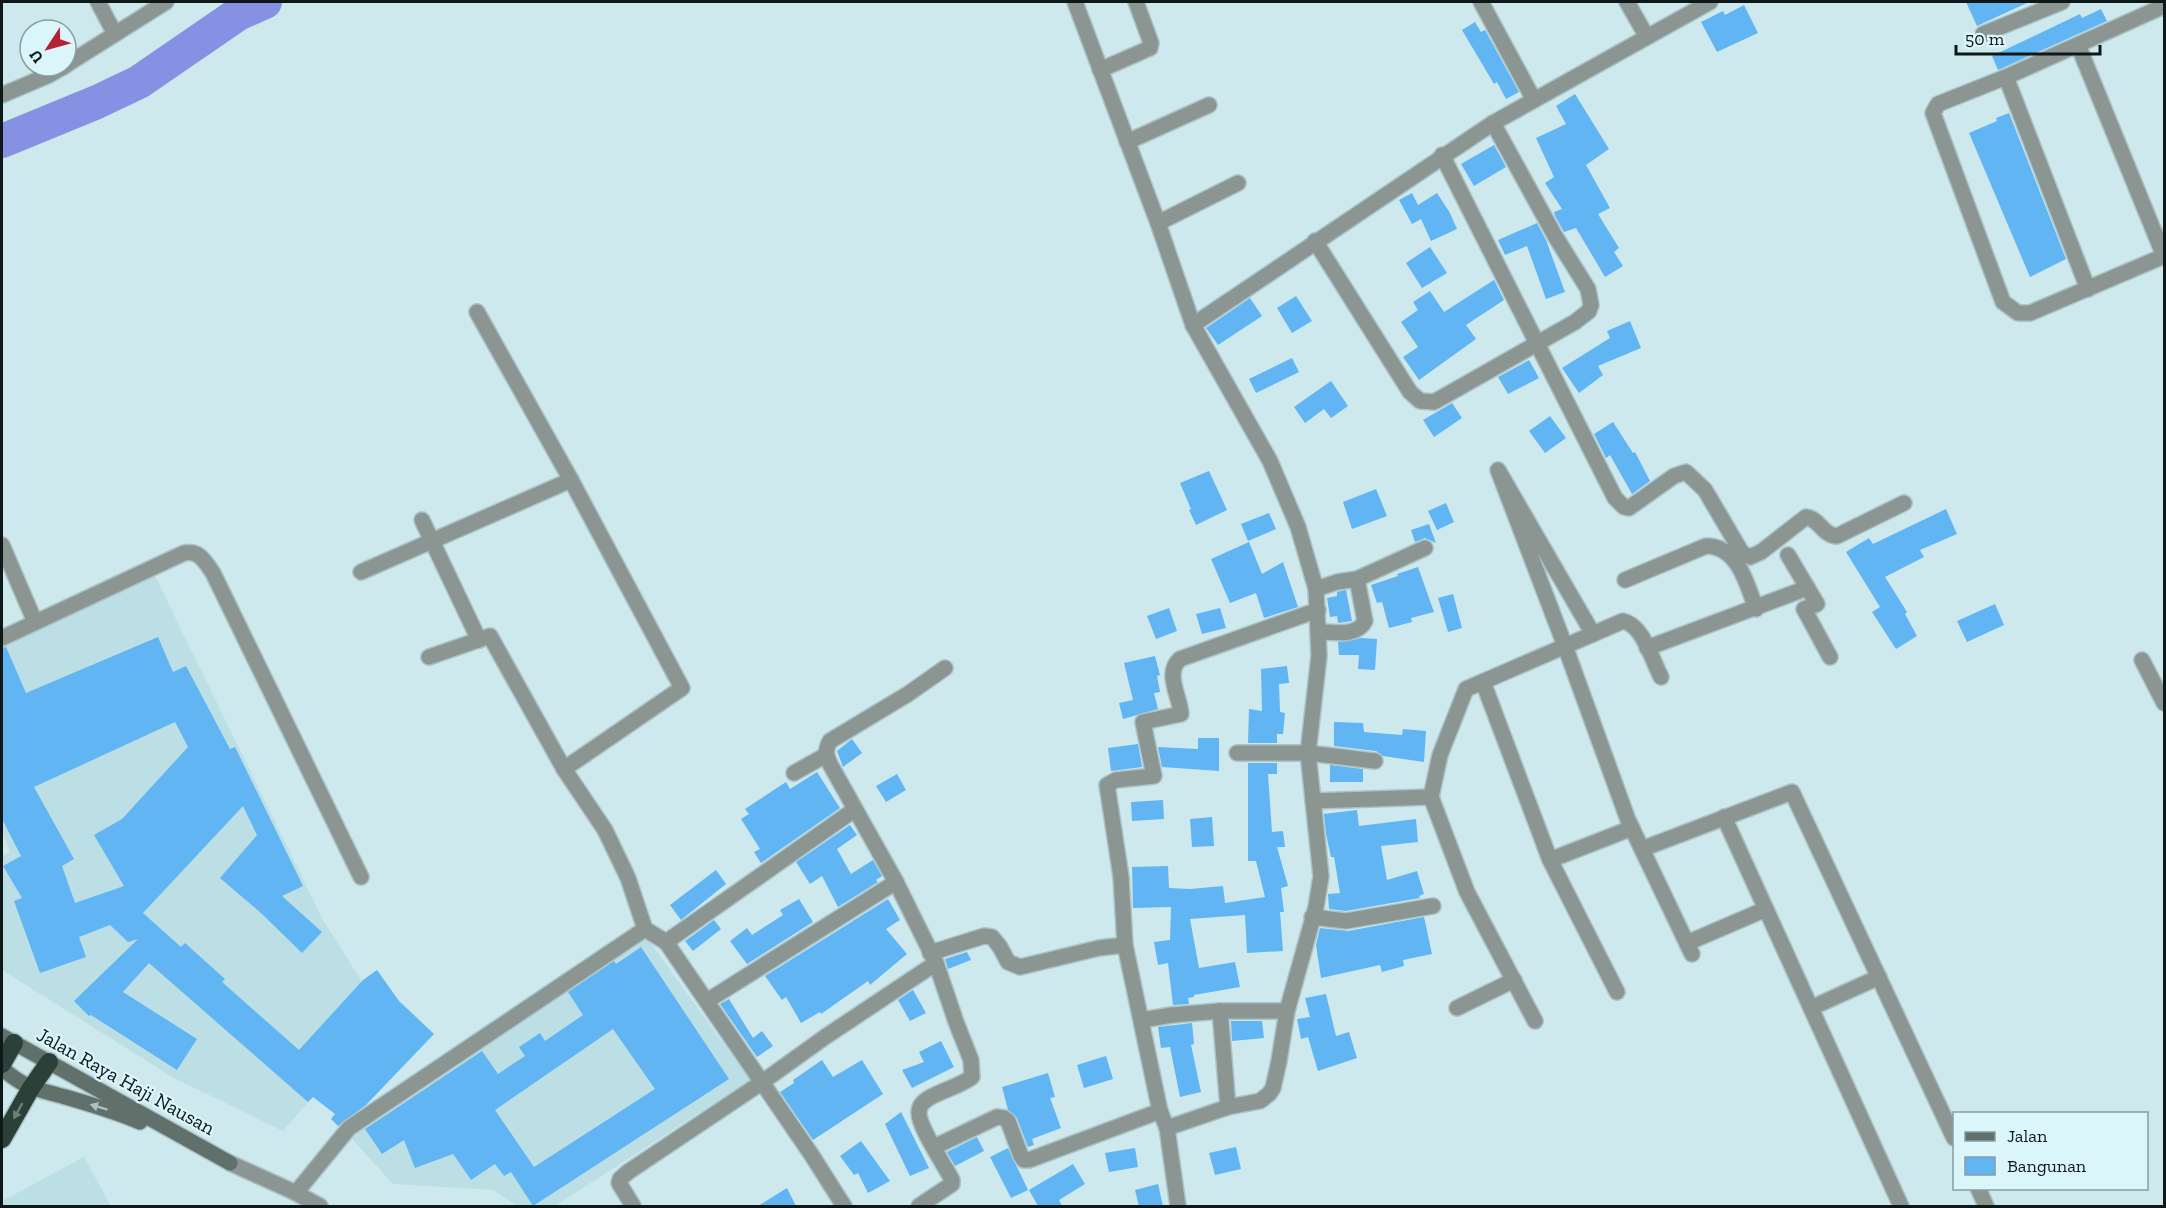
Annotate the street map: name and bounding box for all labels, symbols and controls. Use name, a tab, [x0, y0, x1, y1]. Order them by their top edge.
north arrow	[18, 18, 78, 78]
scale bar	[1956, 18, 2100, 56]
text: 50 m	[1965, 28, 2005, 50]
text: U	[25, 46, 47, 67]
street label: Jalan Raya Haji Nausan	[33, 1022, 220, 1140]
one-way arrow	[90, 1102, 108, 1111]
one-way arrow	[13, 1103, 23, 1120]
legend	[1953, 1112, 2148, 1190]
text: Jalan	[2007, 1125, 2048, 1147]
text: Bangunan	[2007, 1155, 2087, 1177]

